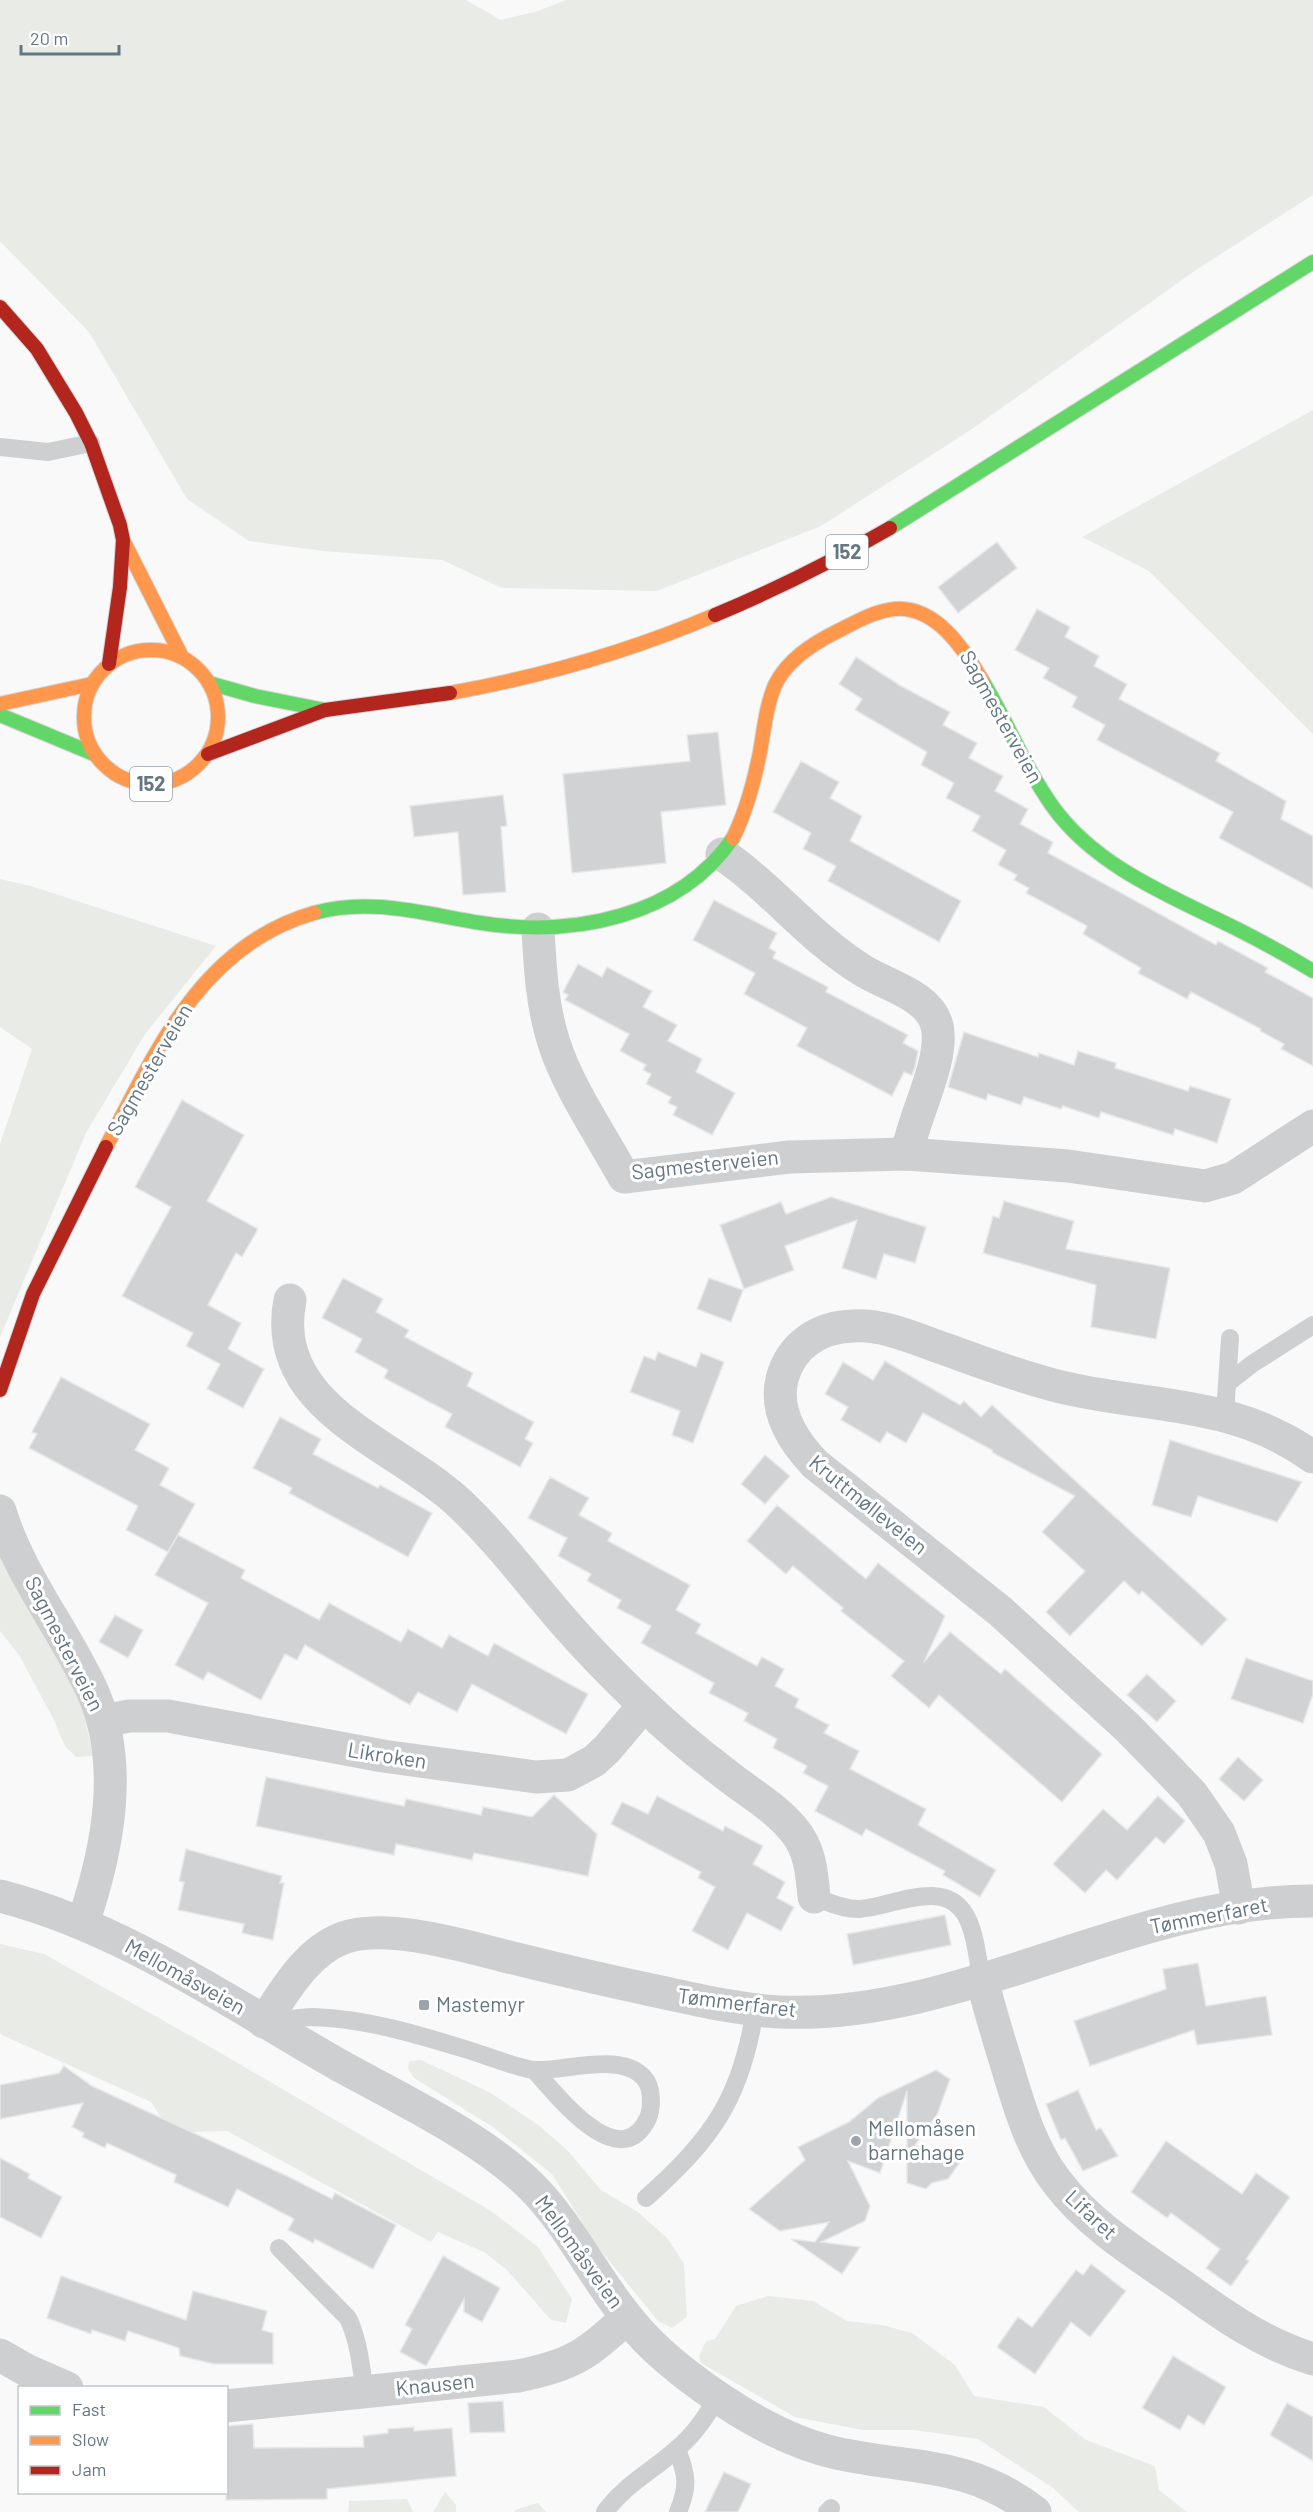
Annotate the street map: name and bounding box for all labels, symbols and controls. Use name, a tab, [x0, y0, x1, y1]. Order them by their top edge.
scale bar	[21, 18, 118, 56]
text: 20 m	[30, 27, 68, 49]
road number: 152	[826, 535, 868, 569]
street label: Sagmesterveien	[956, 646, 1049, 787]
road number: 152	[130, 767, 172, 801]
street label: Sagmesterveien	[101, 999, 197, 1140]
street label: Sagmesterveien	[630, 1143, 780, 1184]
street label: Kruttmølleveien	[805, 1449, 933, 1559]
street label: Sagmesterveien	[21, 1572, 110, 1715]
street label: Likroken	[346, 1736, 428, 1773]
street label: Tømmerfaret	[1148, 1891, 1270, 1938]
street label: Mellomåsveien	[121, 1932, 250, 2019]
street label: Tømmerfaret	[676, 1982, 798, 2021]
place label: Mastemyr	[436, 1991, 525, 2016]
marker: Mastemyr	[417, 1998, 431, 2012]
place label: Mellomåsen barnehage	[868, 2115, 976, 2164]
marker: Mellomåsen barnehage	[849, 2134, 863, 2148]
street label: Lifaret	[1061, 2184, 1123, 2244]
street label: Mellomåsveien	[531, 2190, 630, 2312]
street label: Knausen	[394, 2367, 475, 2400]
legend	[18, 2386, 228, 2494]
text: Fast	[72, 2398, 106, 2420]
text: Slow	[72, 2428, 109, 2450]
text: Jam	[72, 2458, 106, 2480]

